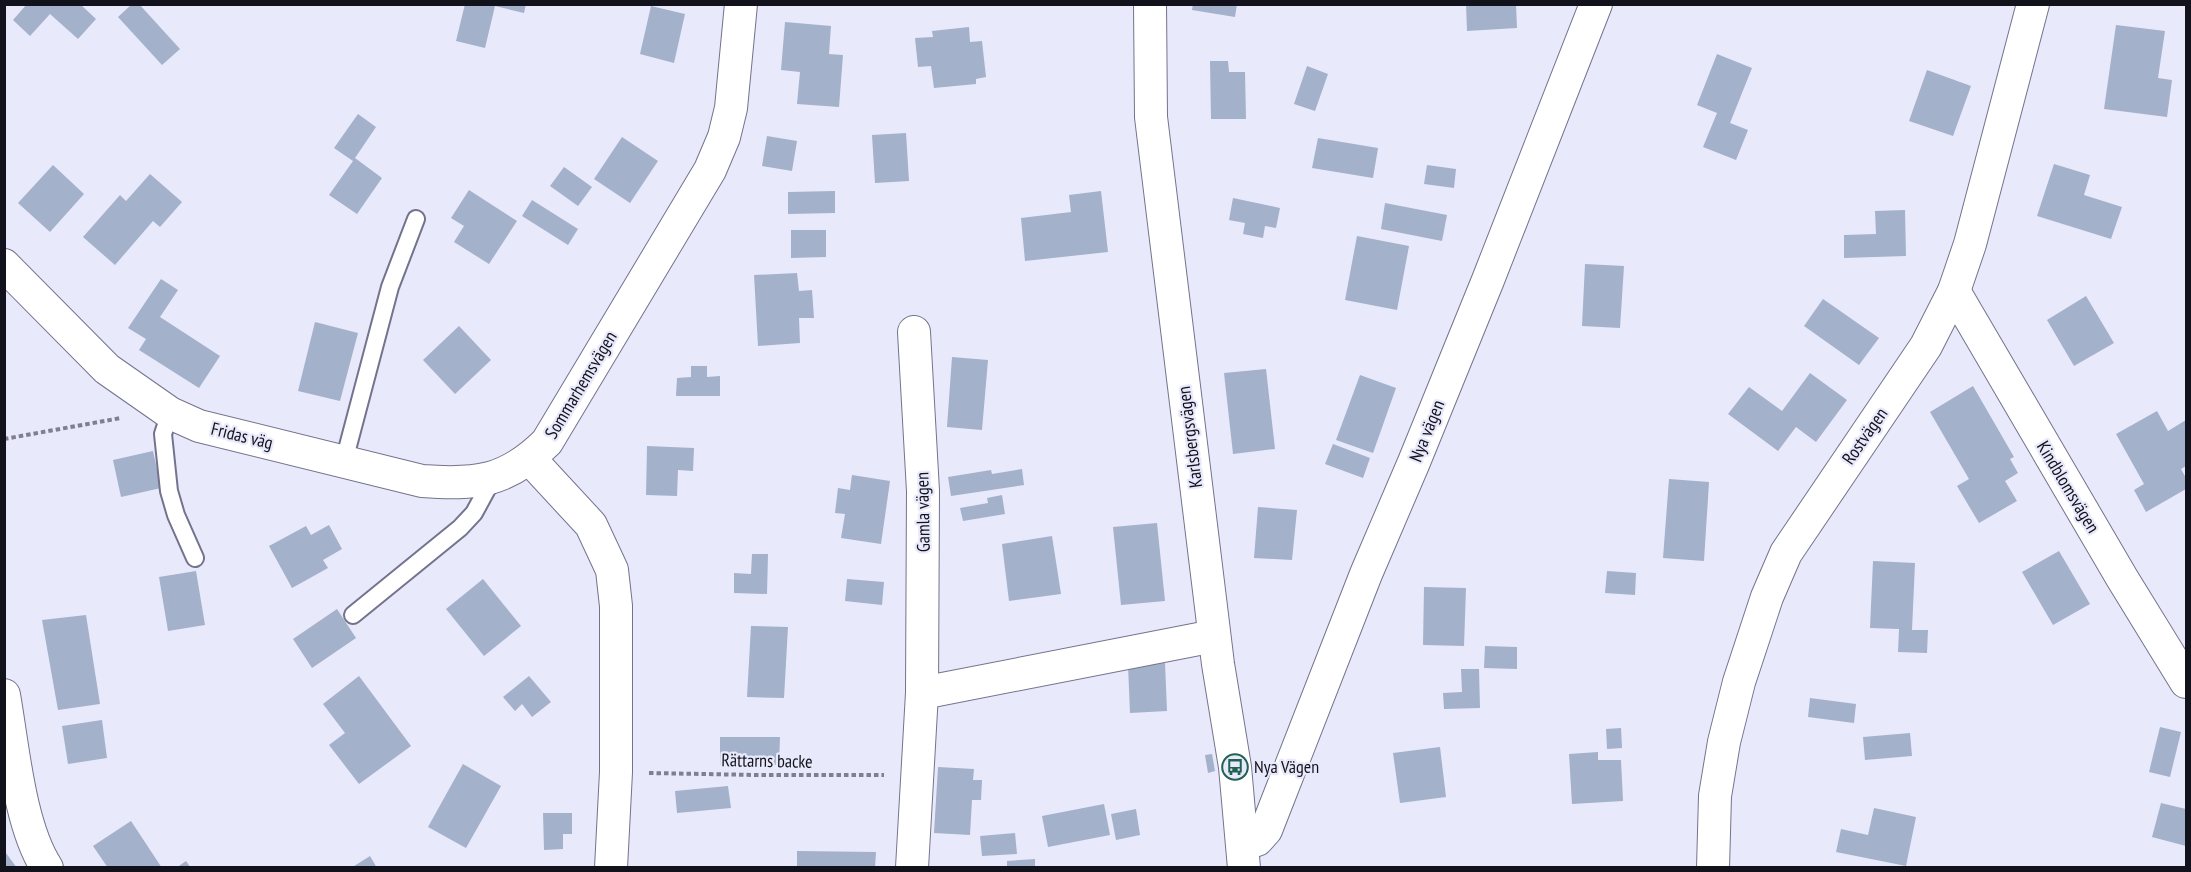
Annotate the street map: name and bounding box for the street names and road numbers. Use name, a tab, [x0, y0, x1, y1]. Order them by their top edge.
street label: Sommarhemsvägen	[539, 327, 622, 443]
street label: Karlsbergsvägen	[1172, 385, 1207, 489]
street label: Nya vägen	[1404, 397, 1449, 465]
street label: Rostvägen	[1837, 403, 1892, 468]
street label: Fridas väg	[209, 417, 275, 454]
street label: Kindblomsvägen	[2032, 437, 2105, 537]
street label: Gamla vägen	[910, 472, 935, 552]
street label: Rättarns backe	[721, 748, 813, 773]

